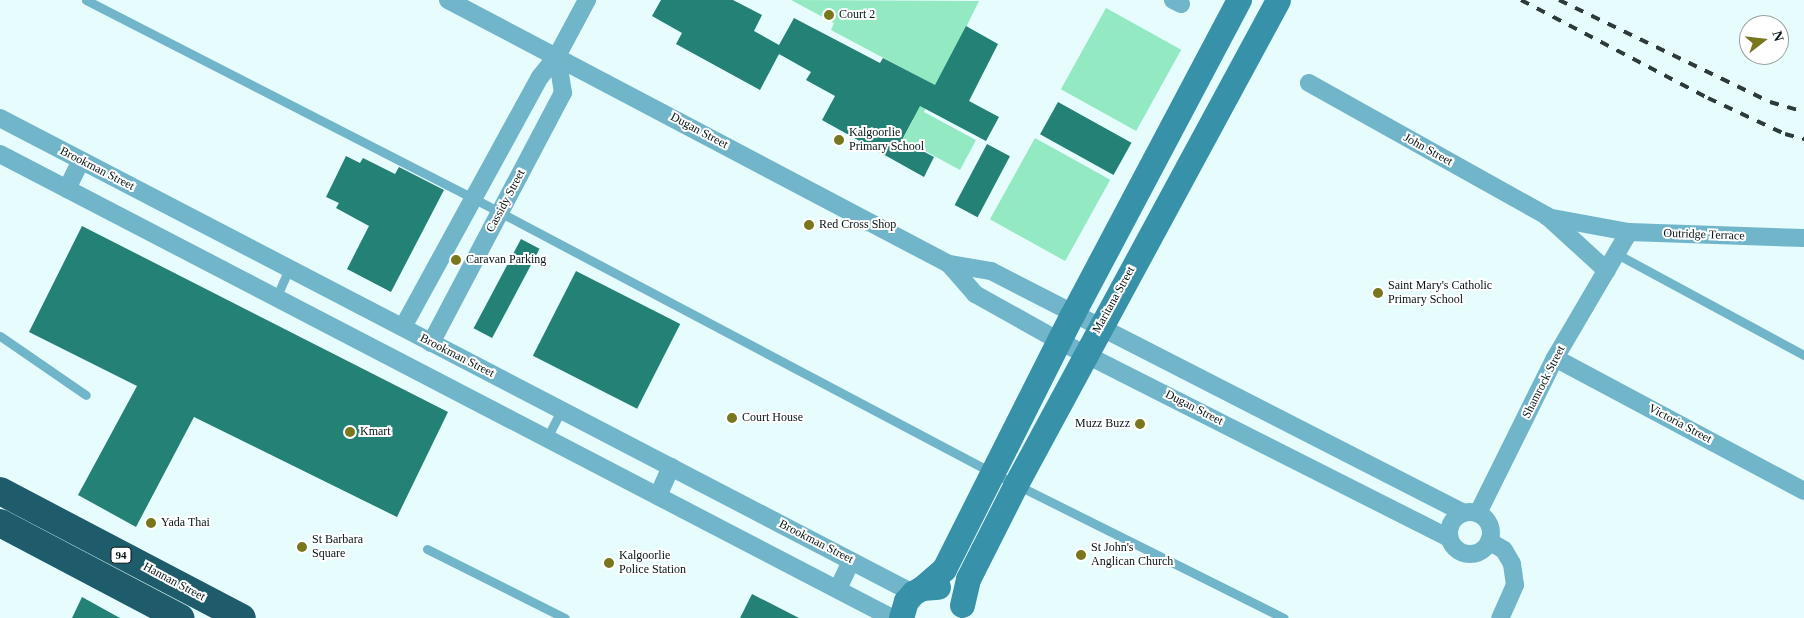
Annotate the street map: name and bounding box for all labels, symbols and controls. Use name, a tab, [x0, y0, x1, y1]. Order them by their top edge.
place label: Court 2	[839, 8, 875, 22]
marker: Court 2	[823, 9, 835, 21]
north arrow	[1739, 15, 1789, 65]
text: N	[1769, 29, 1787, 43]
street label: Dugan Street	[668, 110, 730, 152]
place label: Kalgoorlie Primary School	[849, 126, 924, 154]
street label: John Street	[1401, 131, 1455, 169]
marker: Kalgoorlie Primary School	[833, 134, 845, 146]
street label: Brookman Street	[57, 144, 137, 194]
street label: Cassidy Street	[483, 167, 529, 235]
place label: Red Cross Shop	[819, 218, 896, 232]
marker: Red Cross Shop	[803, 219, 815, 231]
street label: Outridge Terrace	[1663, 226, 1745, 244]
place label: Caravan Parking	[466, 253, 546, 267]
marker: Caravan Parking	[450, 254, 462, 266]
street label: Maritana Street	[1090, 264, 1138, 336]
place label: Saint Mary's Catholic Primary School	[1388, 279, 1492, 307]
marker: Saint Mary's Catholic Primary School	[1372, 287, 1384, 299]
street label: Brookman Street	[417, 331, 497, 381]
street label: Shamrock Street	[1520, 343, 1568, 421]
street label: Dugan Street	[1163, 387, 1225, 429]
street label: Victoria Street	[1646, 401, 1714, 447]
place label: Court House	[742, 411, 803, 425]
marker: Court House	[726, 412, 738, 424]
place label: Muzz Buzz	[1075, 417, 1130, 431]
marker: Muzz Buzz	[1134, 418, 1146, 430]
place label: Kmart	[360, 425, 391, 439]
marker: Kmart	[344, 426, 356, 438]
place label: Yada Thai	[161, 516, 210, 530]
marker: Yada Thai	[145, 517, 157, 529]
street label: Brookman Street	[776, 517, 856, 567]
place label: St Barbara Square	[312, 533, 363, 561]
marker: St Barbara Square	[296, 541, 308, 553]
place label: St John's Anglican Church	[1091, 541, 1173, 569]
road number: 94	[110, 546, 132, 564]
place label: Kalgoorlie Police Station	[619, 549, 686, 577]
marker: St John's Anglican Church	[1075, 549, 1087, 561]
marker: Kalgoorlie Police Station	[603, 557, 615, 569]
street label: Hannan Street	[140, 560, 208, 604]

